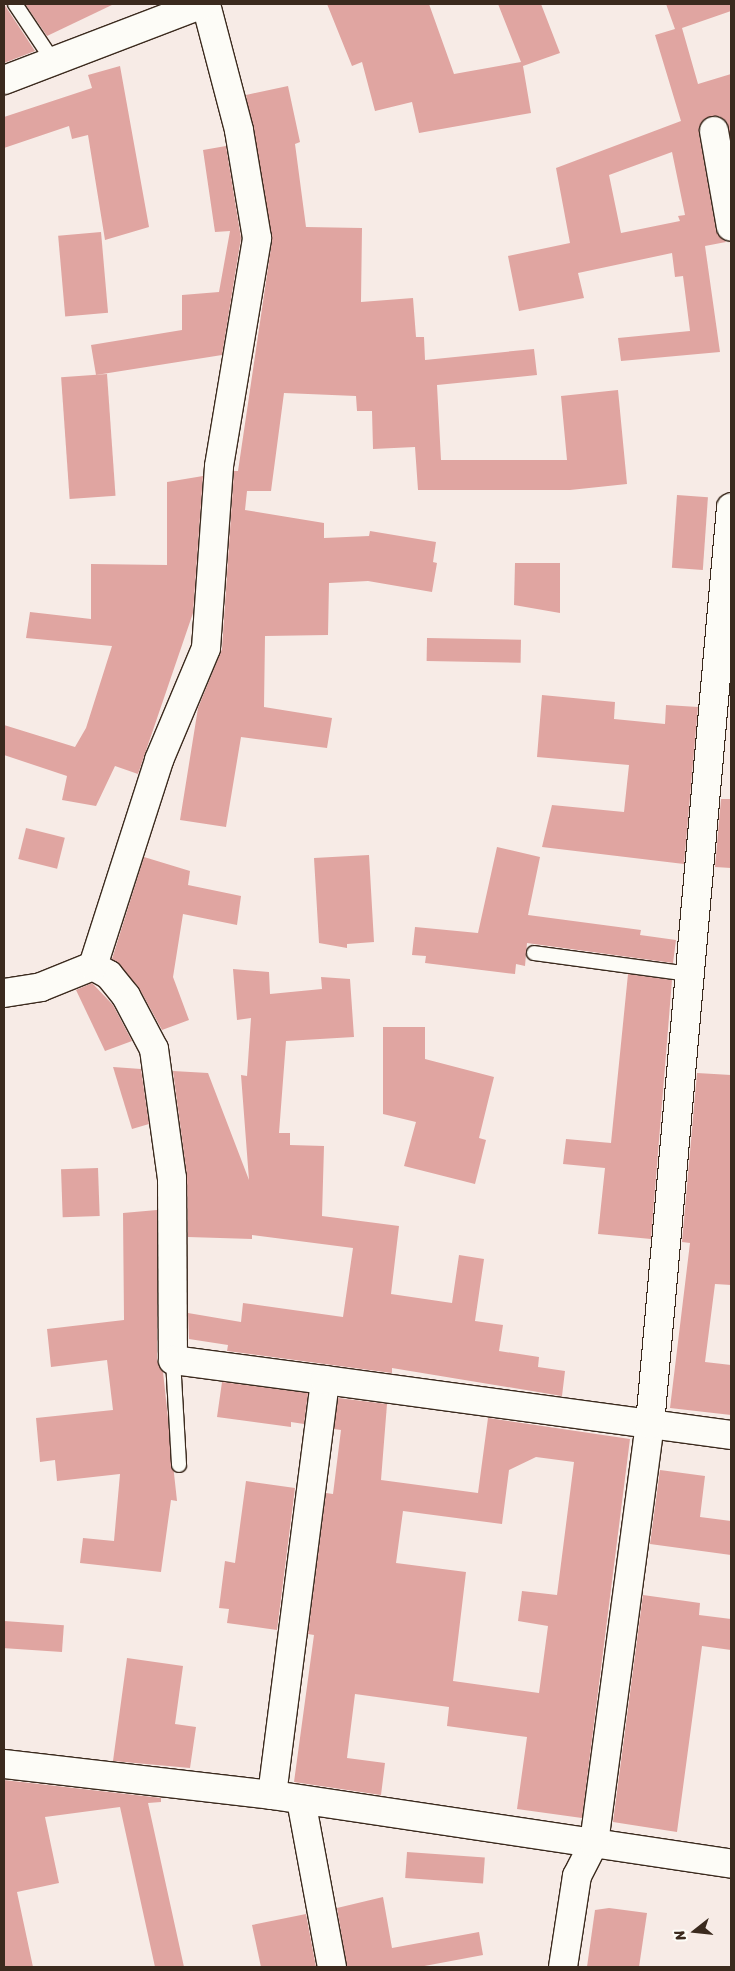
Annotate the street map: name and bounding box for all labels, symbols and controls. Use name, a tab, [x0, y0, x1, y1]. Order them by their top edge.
north arrow	[670, 1906, 720, 1956]
text: N	[667, 1927, 693, 1943]

